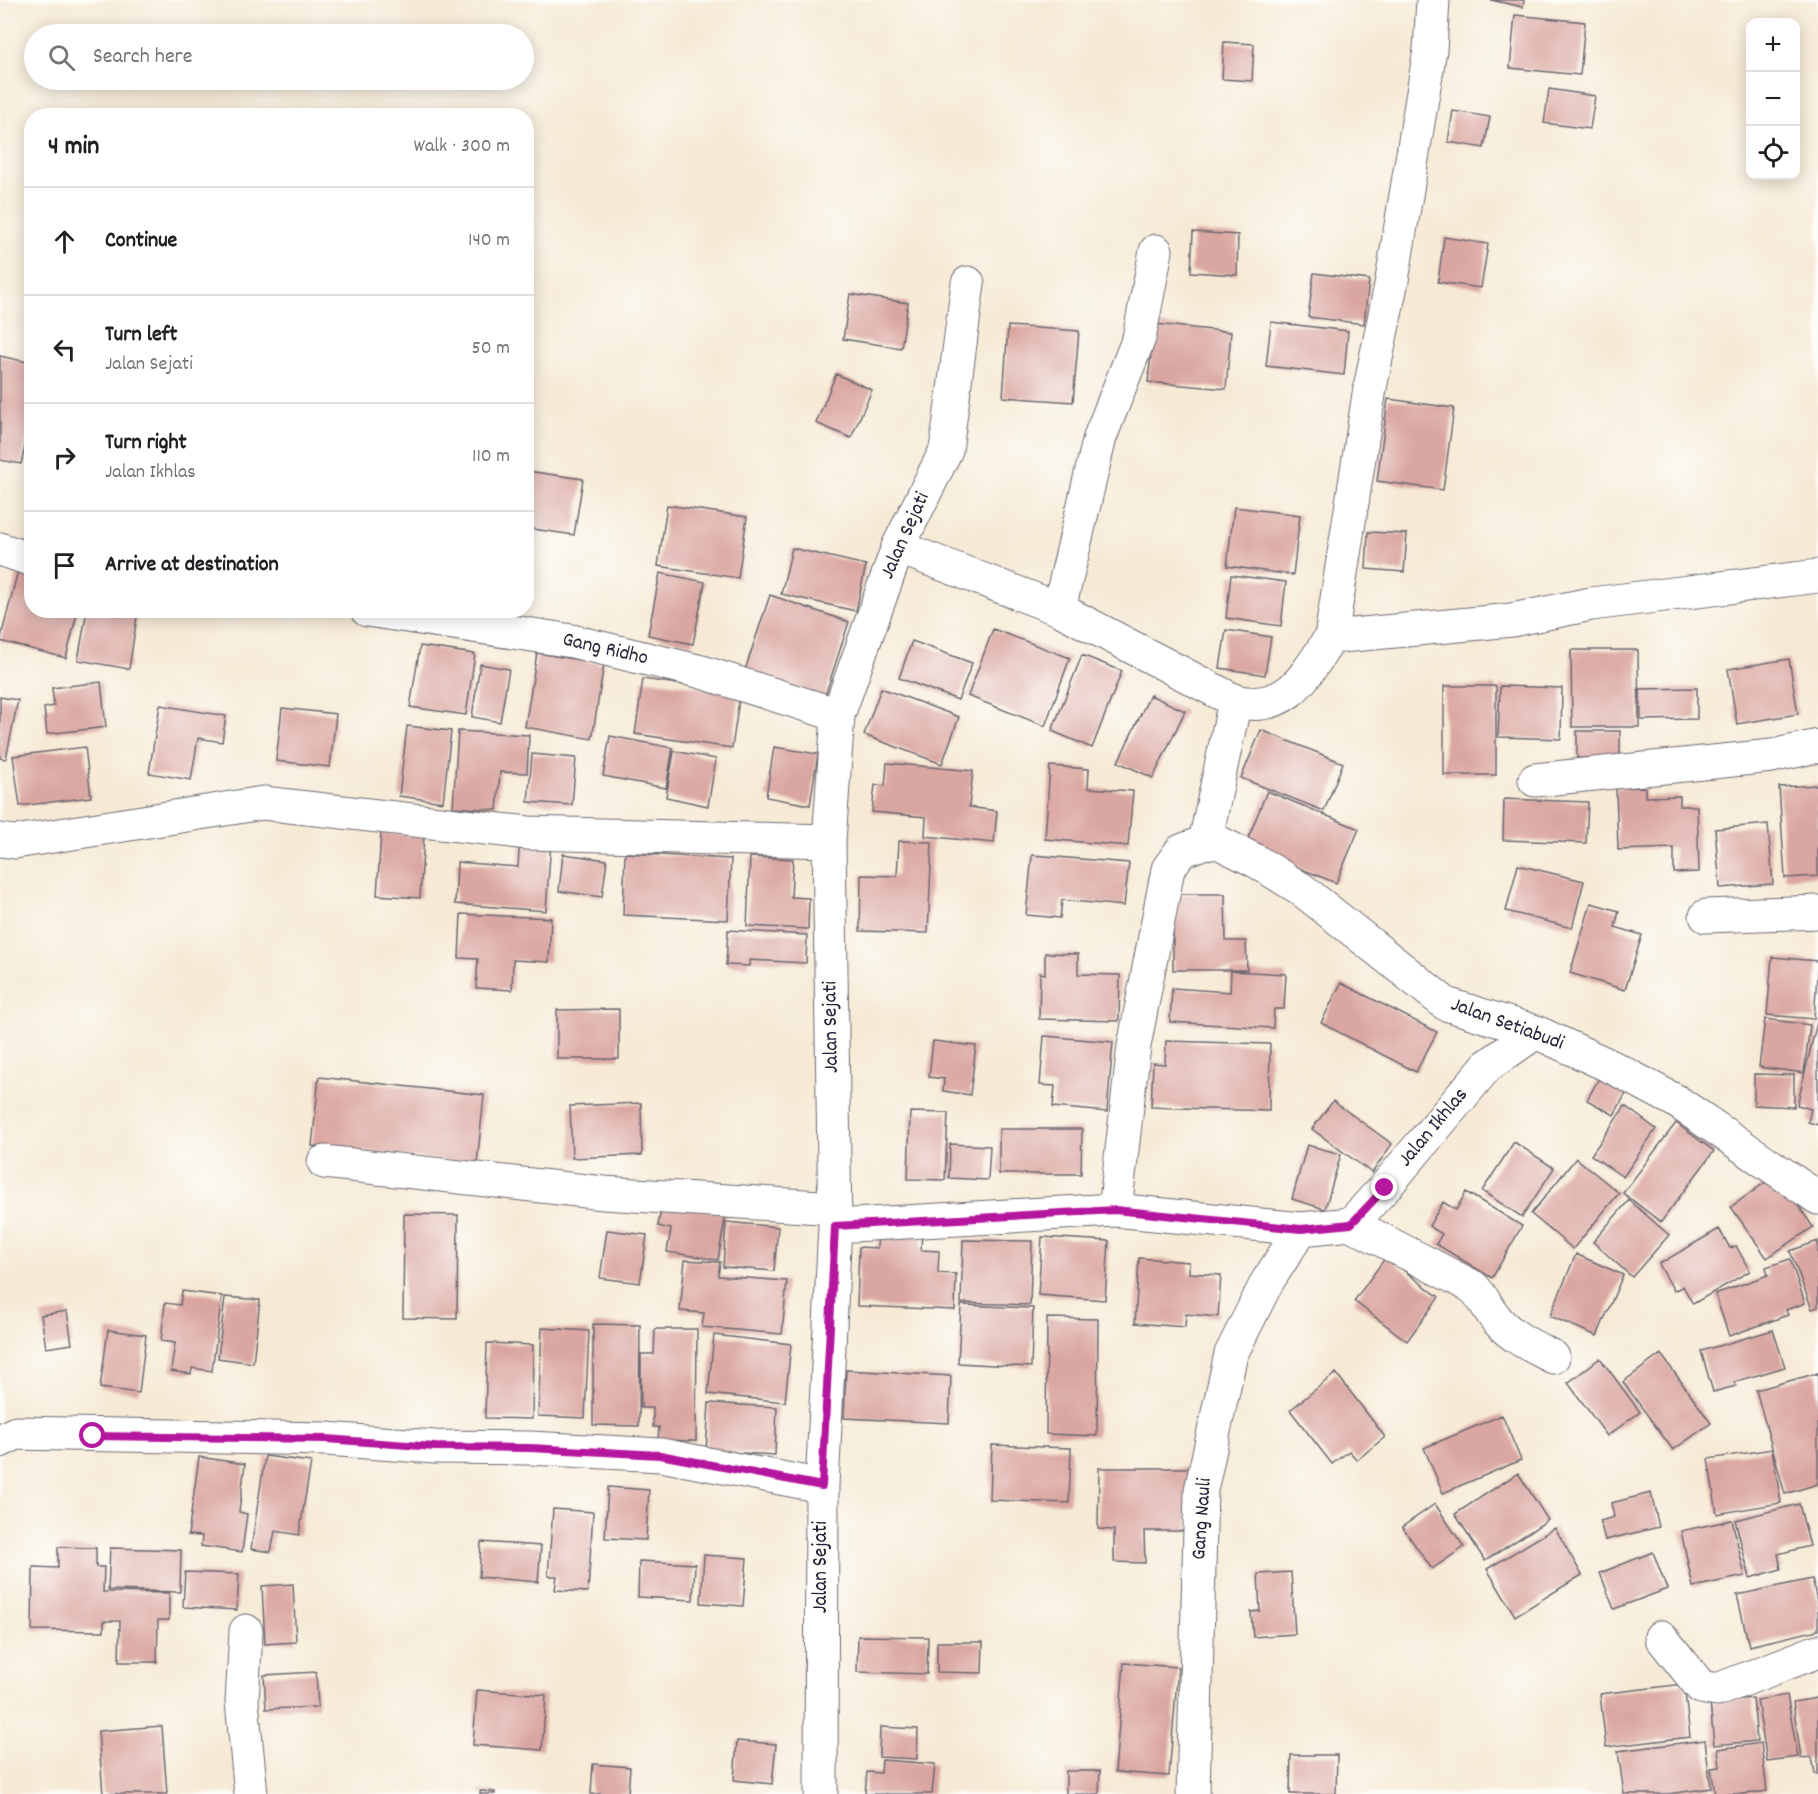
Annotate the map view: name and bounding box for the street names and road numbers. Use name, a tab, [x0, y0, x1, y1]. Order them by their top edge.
street label: Jalan Sejati	[874, 488, 939, 584]
street label: Gang Ridho	[559, 626, 651, 674]
street label: Jalan Sejati	[816, 980, 848, 1073]
street label: Jalan Setiabudi	[1446, 991, 1568, 1059]
street label: Jalan Ikhlas	[1392, 1082, 1476, 1174]
street label: Gang Nauli	[1185, 1477, 1221, 1561]
street label: Jalan Sejati	[807, 1521, 837, 1613]

